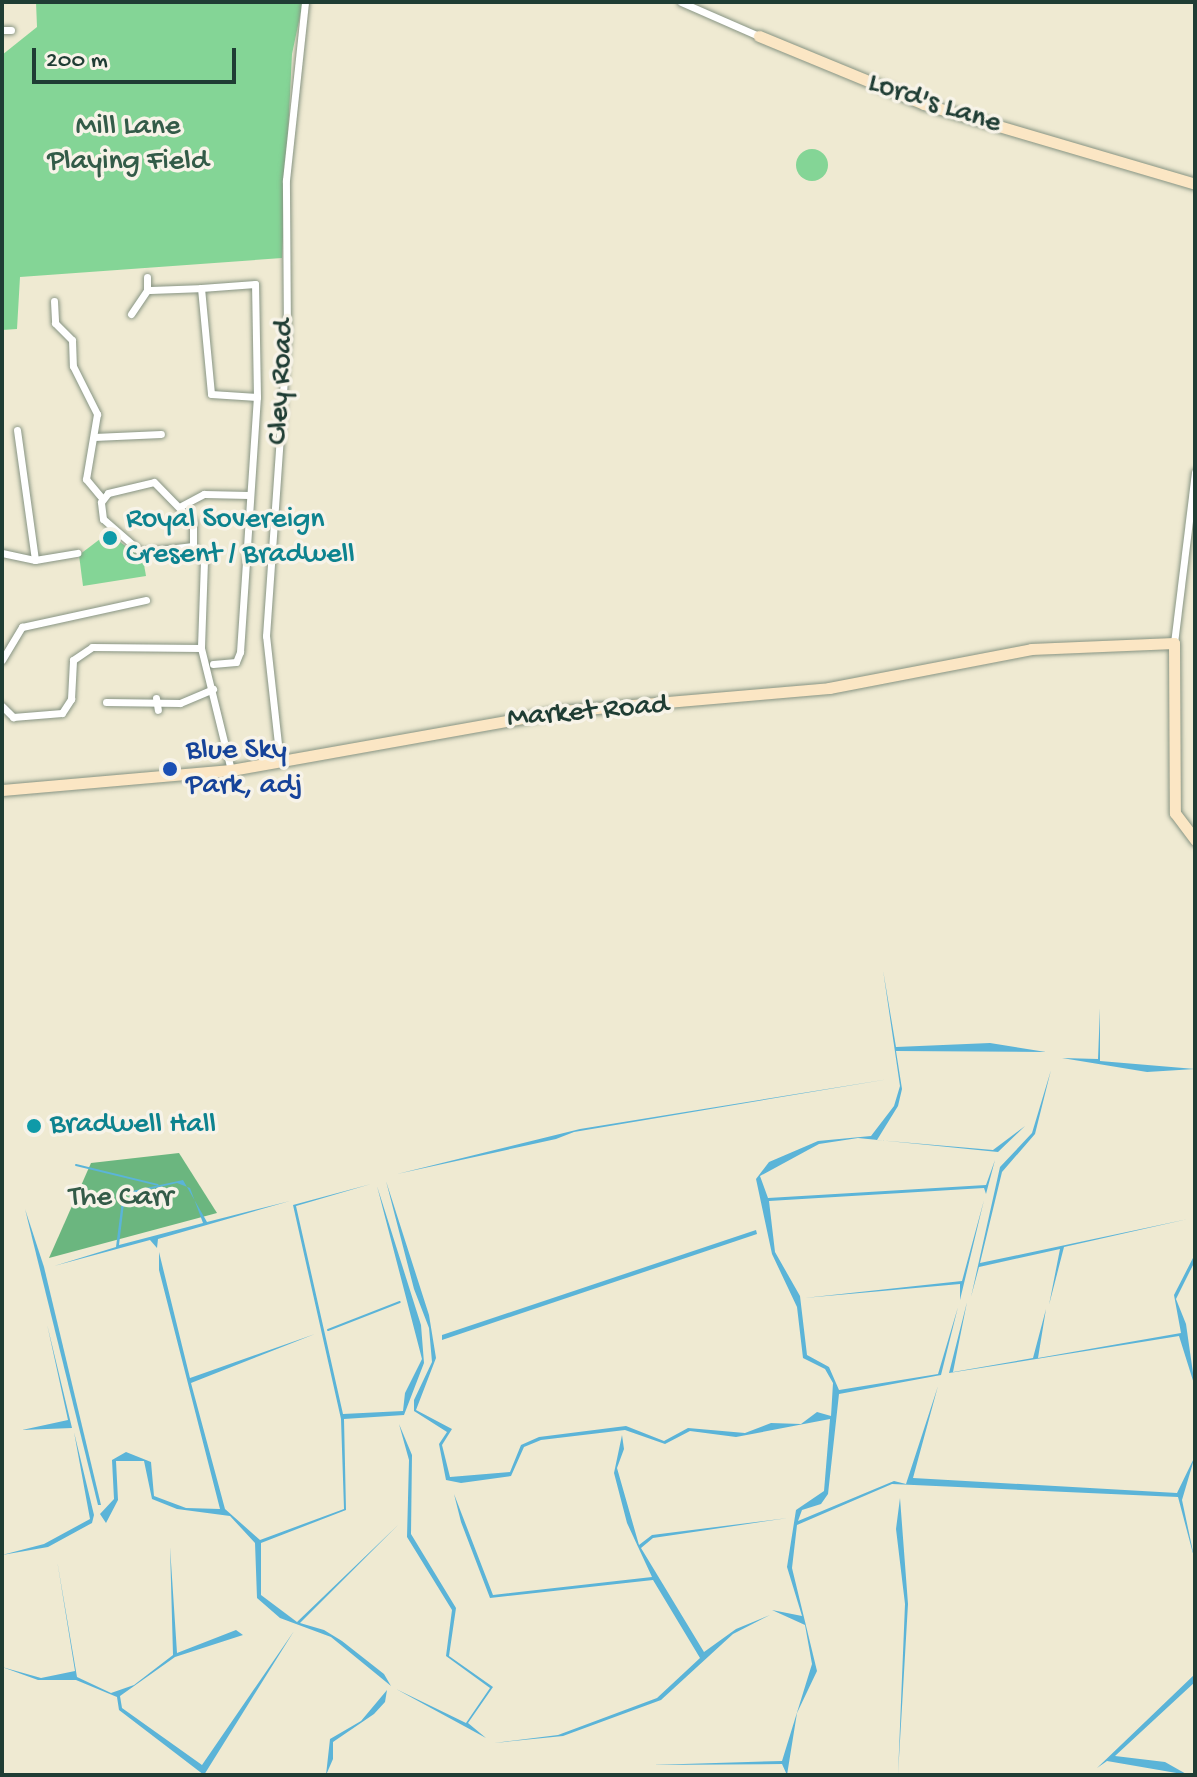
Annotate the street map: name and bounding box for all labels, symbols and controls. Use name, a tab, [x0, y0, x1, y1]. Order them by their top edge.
scale bar	[36, 32, 240, 82]
text: 200 m	[46, 47, 108, 76]
street label: Lord's Lane	[863, 67, 1005, 143]
park label: Mill Lane Playing Field	[47, 110, 209, 180]
street label: Cley Road	[262, 318, 304, 446]
place label: Royal Sovereign Cresent / Bradwell	[126, 503, 355, 574]
marker: Royal Sovereign Cresent / Bradwell	[101, 529, 119, 547]
street label: Market Road	[506, 688, 670, 738]
place label: Blue Sky Park, adj	[186, 734, 303, 804]
marker: Blue Sky Park, adj	[161, 760, 179, 778]
place label: Bradwell Hall	[50, 1108, 216, 1144]
marker: Bradwell Hall	[25, 1117, 43, 1135]
park label: The Carr	[69, 1181, 173, 1217]

